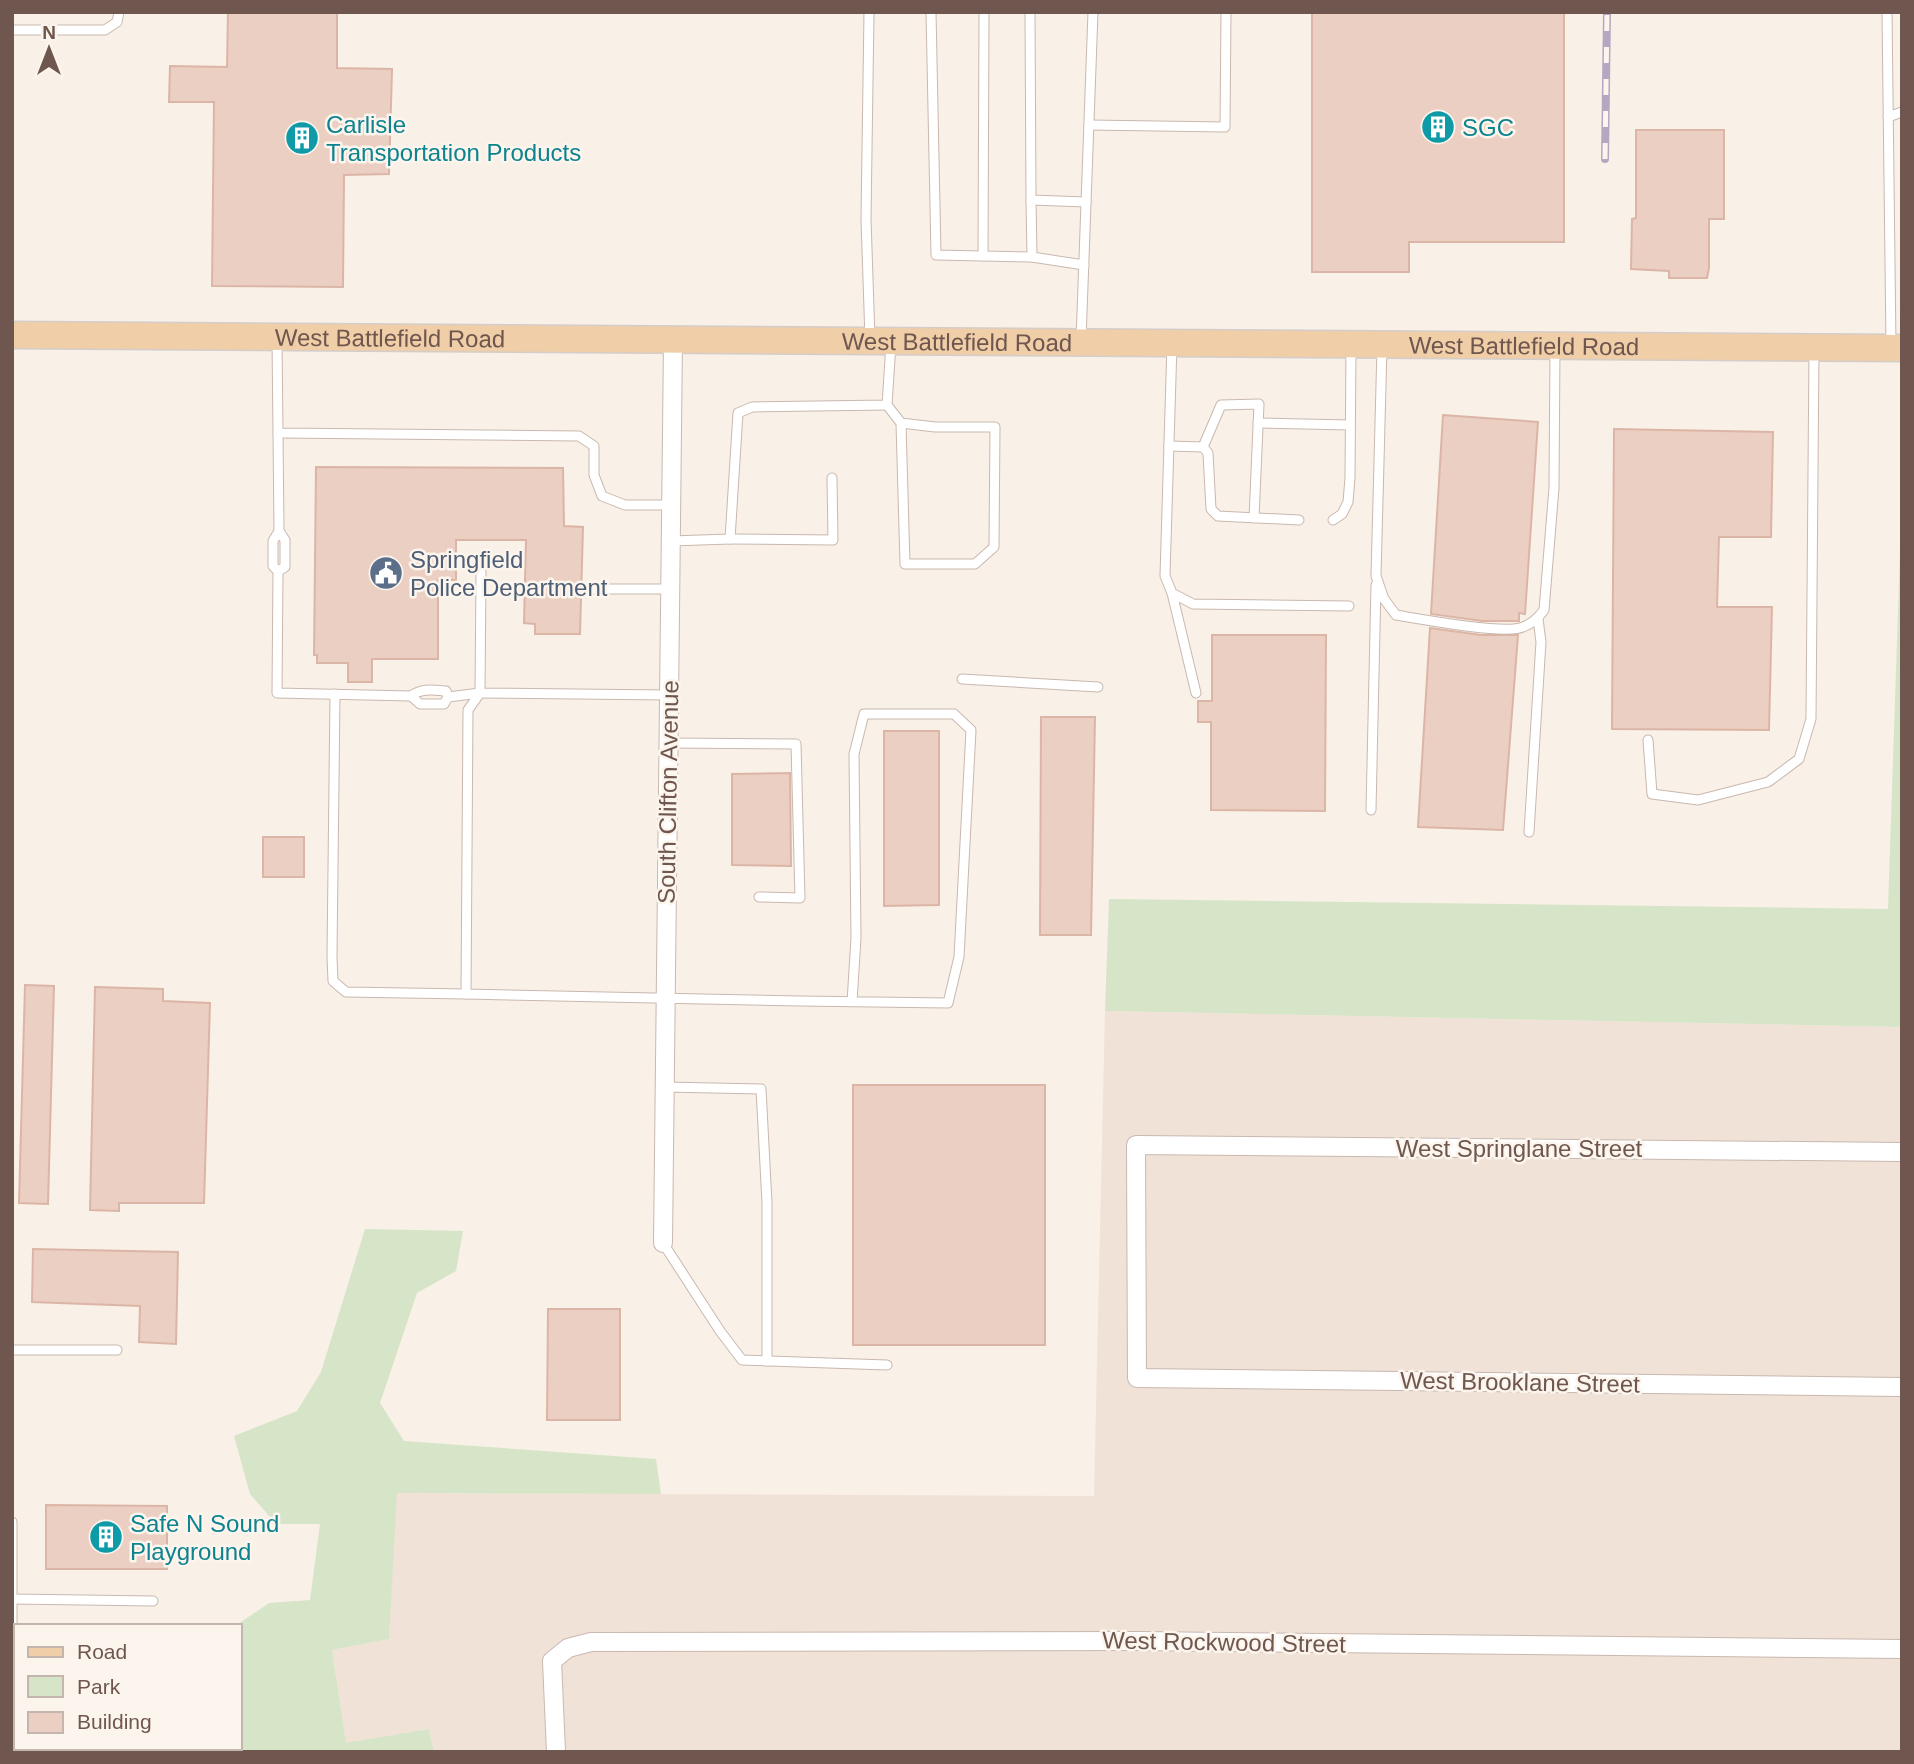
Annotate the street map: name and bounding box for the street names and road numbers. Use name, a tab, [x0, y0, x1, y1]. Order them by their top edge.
street label: West Battlefield Road	[275, 323, 505, 352]
street label: West Battlefield Road	[842, 327, 1072, 356]
street label: West Battlefield Road	[1409, 331, 1639, 360]
street label: South Clifton Avenue	[653, 680, 683, 904]
street label: West Springlane Street	[1396, 1135, 1643, 1162]
street label: West Brooklane Street	[1400, 1366, 1640, 1398]
street label: West Rockwood Street	[1102, 1626, 1346, 1658]

